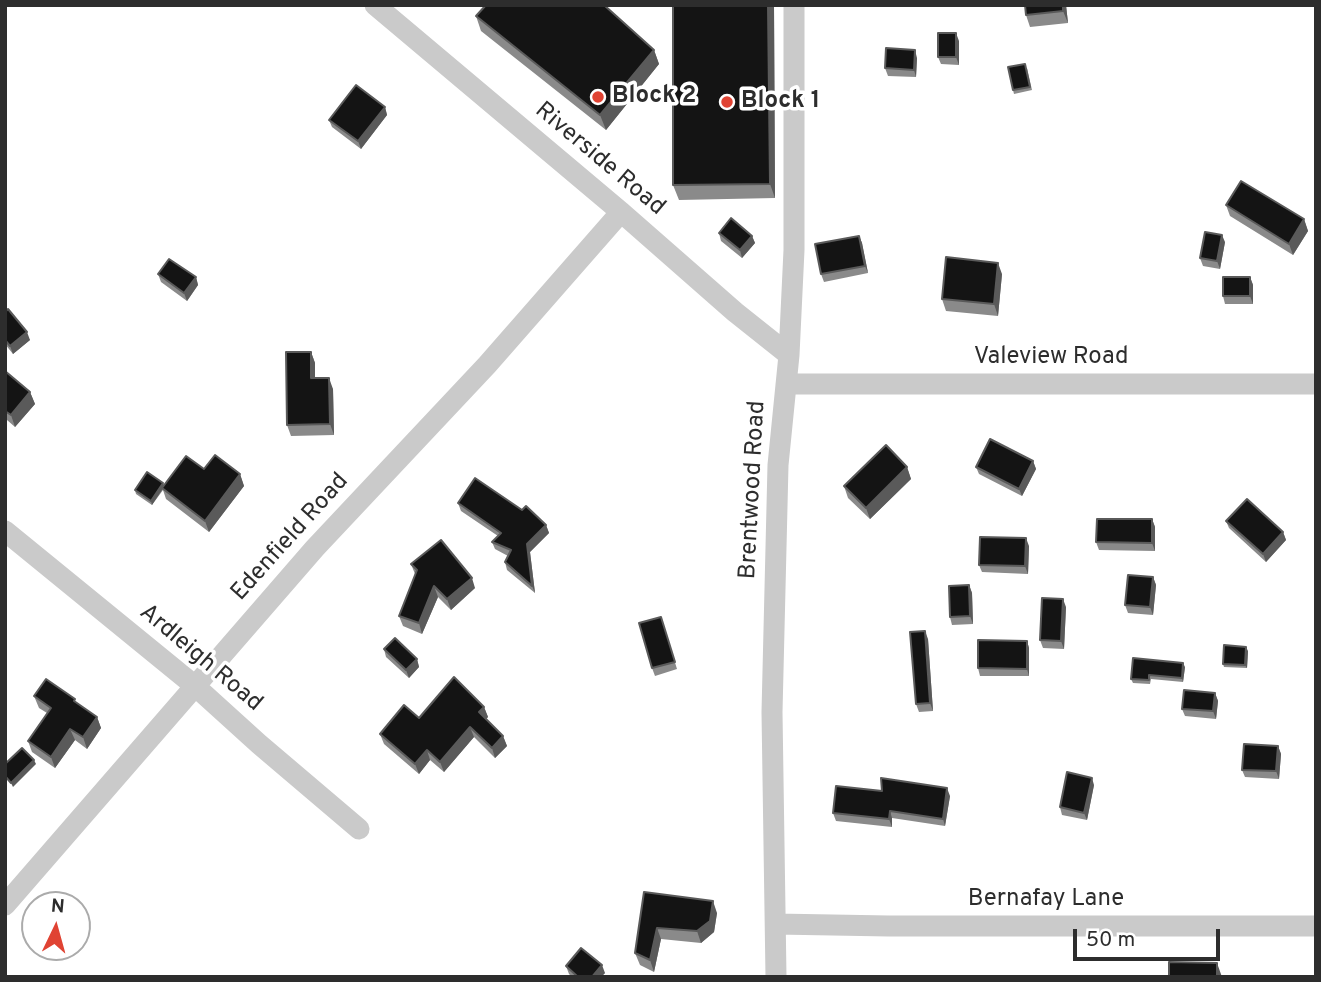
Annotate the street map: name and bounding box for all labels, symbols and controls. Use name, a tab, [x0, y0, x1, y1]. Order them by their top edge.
place label: Block 2	[612, 83, 696, 111]
place label: Block 1	[741, 88, 820, 116]
marker: Block 2	[590, 89, 606, 105]
marker: Block 1	[719, 94, 735, 110]
street label: Riverside Road	[528, 97, 670, 223]
street label: Valeview Road	[974, 344, 1128, 372]
street label: Brentwood Road	[735, 400, 773, 580]
street label: Edenfield Road	[226, 468, 356, 608]
street label: Ardleigh Road	[133, 599, 267, 719]
street label: Bernafay Lane	[968, 886, 1124, 914]
north arrow	[21, 891, 91, 961]
text: N	[50, 895, 66, 920]
scale bar	[1076, 916, 1223, 960]
text: 50 m	[1086, 927, 1135, 954]

